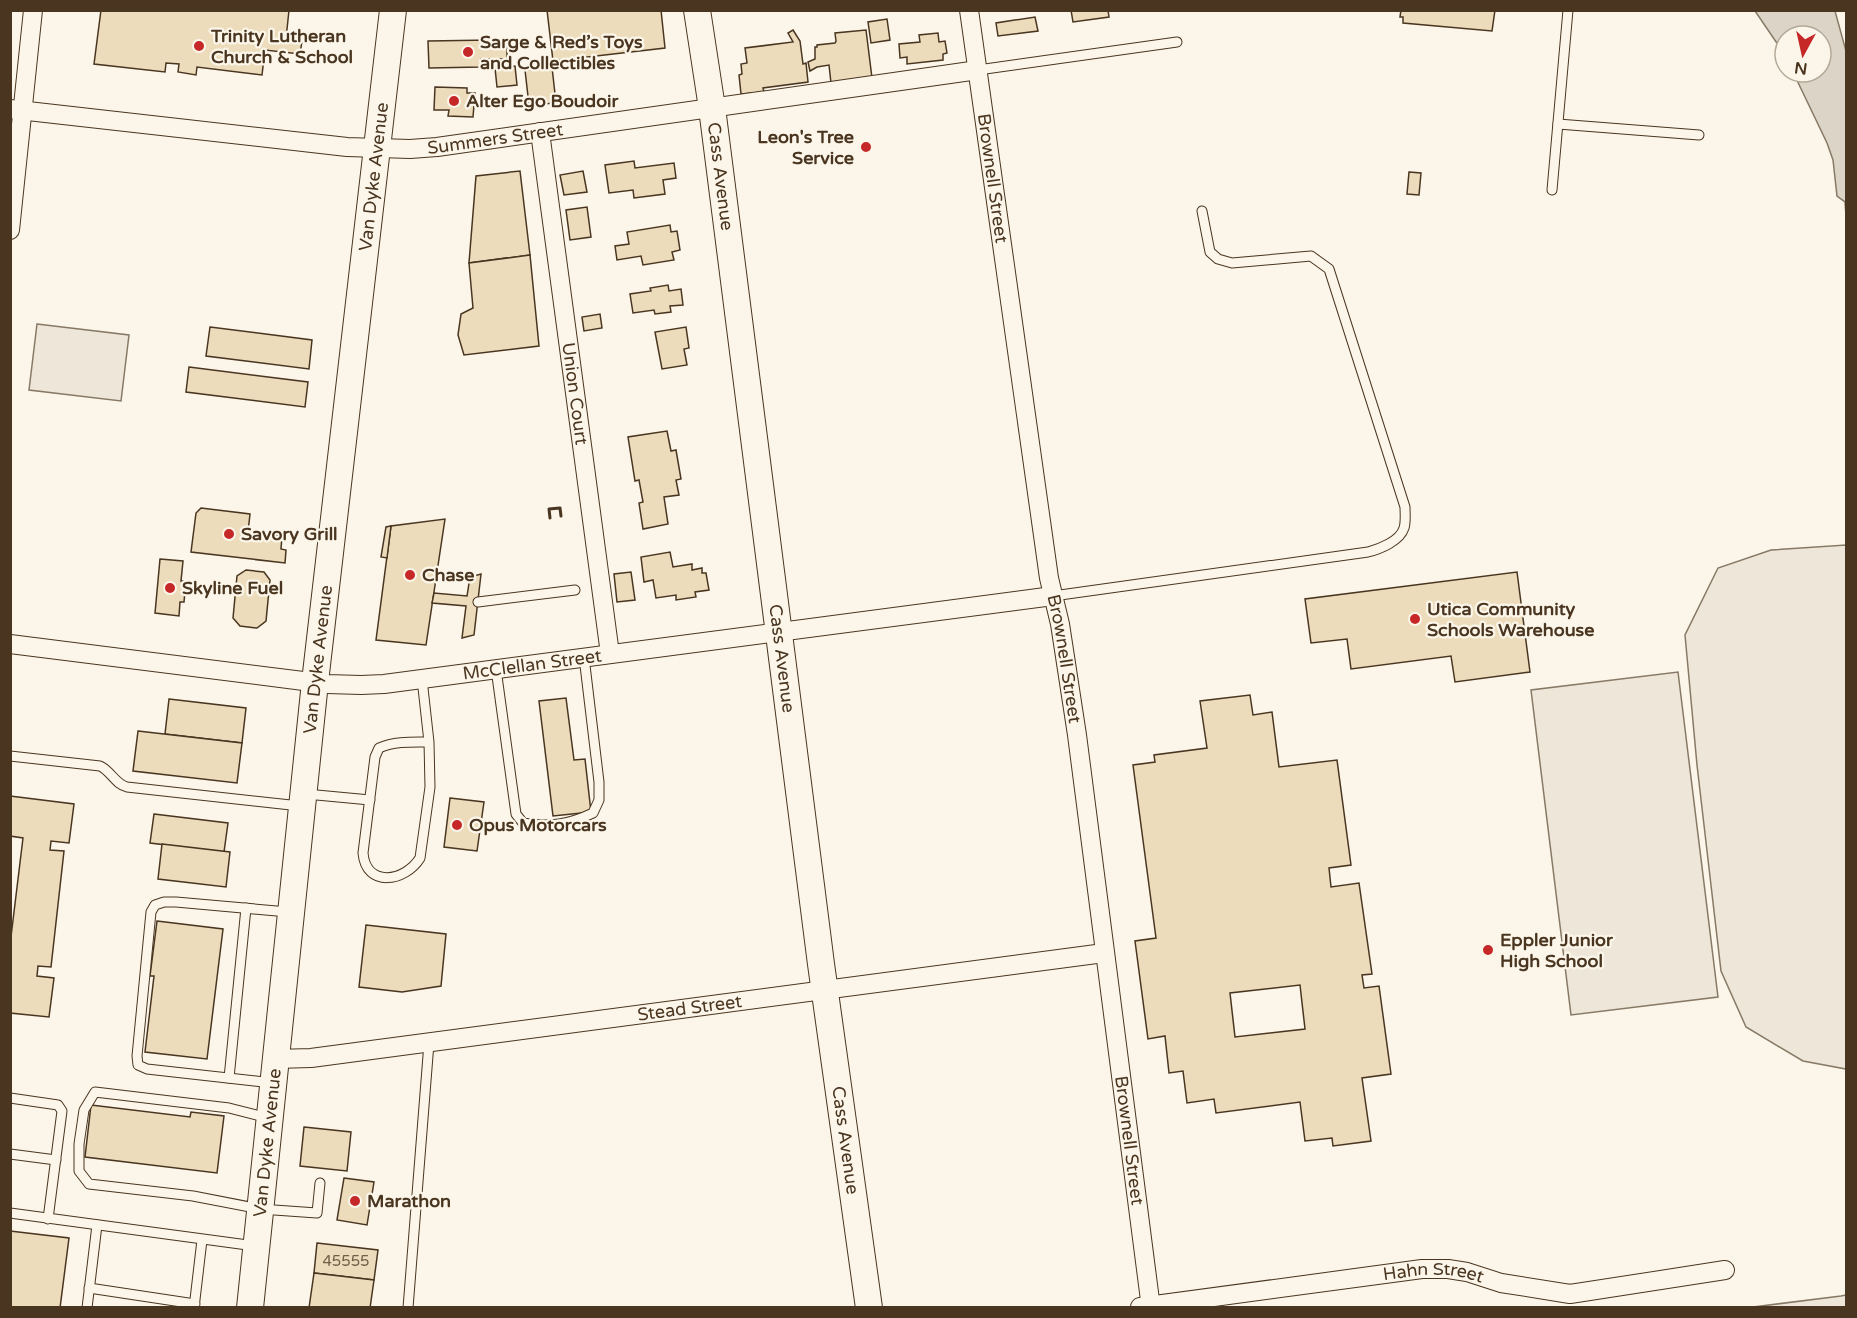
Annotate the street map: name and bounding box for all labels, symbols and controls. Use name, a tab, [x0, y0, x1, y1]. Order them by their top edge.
north arrow	[1773, 24, 1833, 84]
place label: Trinity Lutheran Church & School	[210, 25, 353, 68]
place label: Sarge & Red’s Toys and Collectibles	[480, 31, 643, 74]
marker: Trinity Lutheran Church & School	[192, 39, 206, 53]
marker: Sarge & Red’s Toys and Collectibles	[461, 45, 475, 59]
text: N	[1793, 57, 1809, 79]
place label: Alter Ego Boudoir	[466, 90, 620, 112]
marker: Alter Ego Boudoir	[447, 94, 461, 108]
street label: Van Dyke Avenue	[354, 101, 393, 252]
street label: Brownell Street	[973, 112, 1013, 245]
street label: Summers Street	[427, 118, 565, 159]
street label: Cass Avenue	[703, 121, 738, 232]
place label: Leon's Tree Service	[757, 126, 854, 169]
marker: Leon's Tree Service	[859, 140, 873, 154]
street label: Union Court	[557, 341, 593, 446]
place label: Savory Grill	[241, 523, 338, 545]
marker: Savory Grill	[222, 527, 236, 541]
place label: Chase	[422, 564, 474, 586]
marker: Chase	[403, 568, 417, 582]
place label: Skyline Fuel	[182, 577, 283, 599]
marker: Skyline Fuel	[163, 581, 177, 595]
street label: Van Dyke Avenue	[299, 584, 337, 735]
street label: Brownell Street	[1042, 592, 1086, 725]
place label: Utica Community Schools Warehouse	[1427, 598, 1594, 641]
street label: Cass Avenue	[764, 603, 800, 714]
marker: Utica Community Schools Warehouse	[1408, 612, 1422, 626]
street label: McClellan Street	[461, 644, 603, 685]
place label: Opus Motorcars	[469, 814, 607, 836]
marker: Opus Motorcars	[450, 818, 464, 832]
place label: Eppler Junior High School	[1500, 929, 1614, 972]
marker: Eppler Junior High School	[1481, 943, 1495, 957]
street label: Stead Street	[636, 990, 743, 1026]
street label: Van Dyke Avenue	[248, 1067, 286, 1218]
street label: Brownell Street	[1110, 1074, 1149, 1207]
street label: Cass Avenue	[827, 1085, 864, 1196]
place label: Marathon	[367, 1190, 451, 1212]
marker: Marathon	[348, 1194, 362, 1208]
house number: 45555	[322, 1252, 370, 1270]
street label: Hahn Street	[1381, 1258, 1487, 1288]

